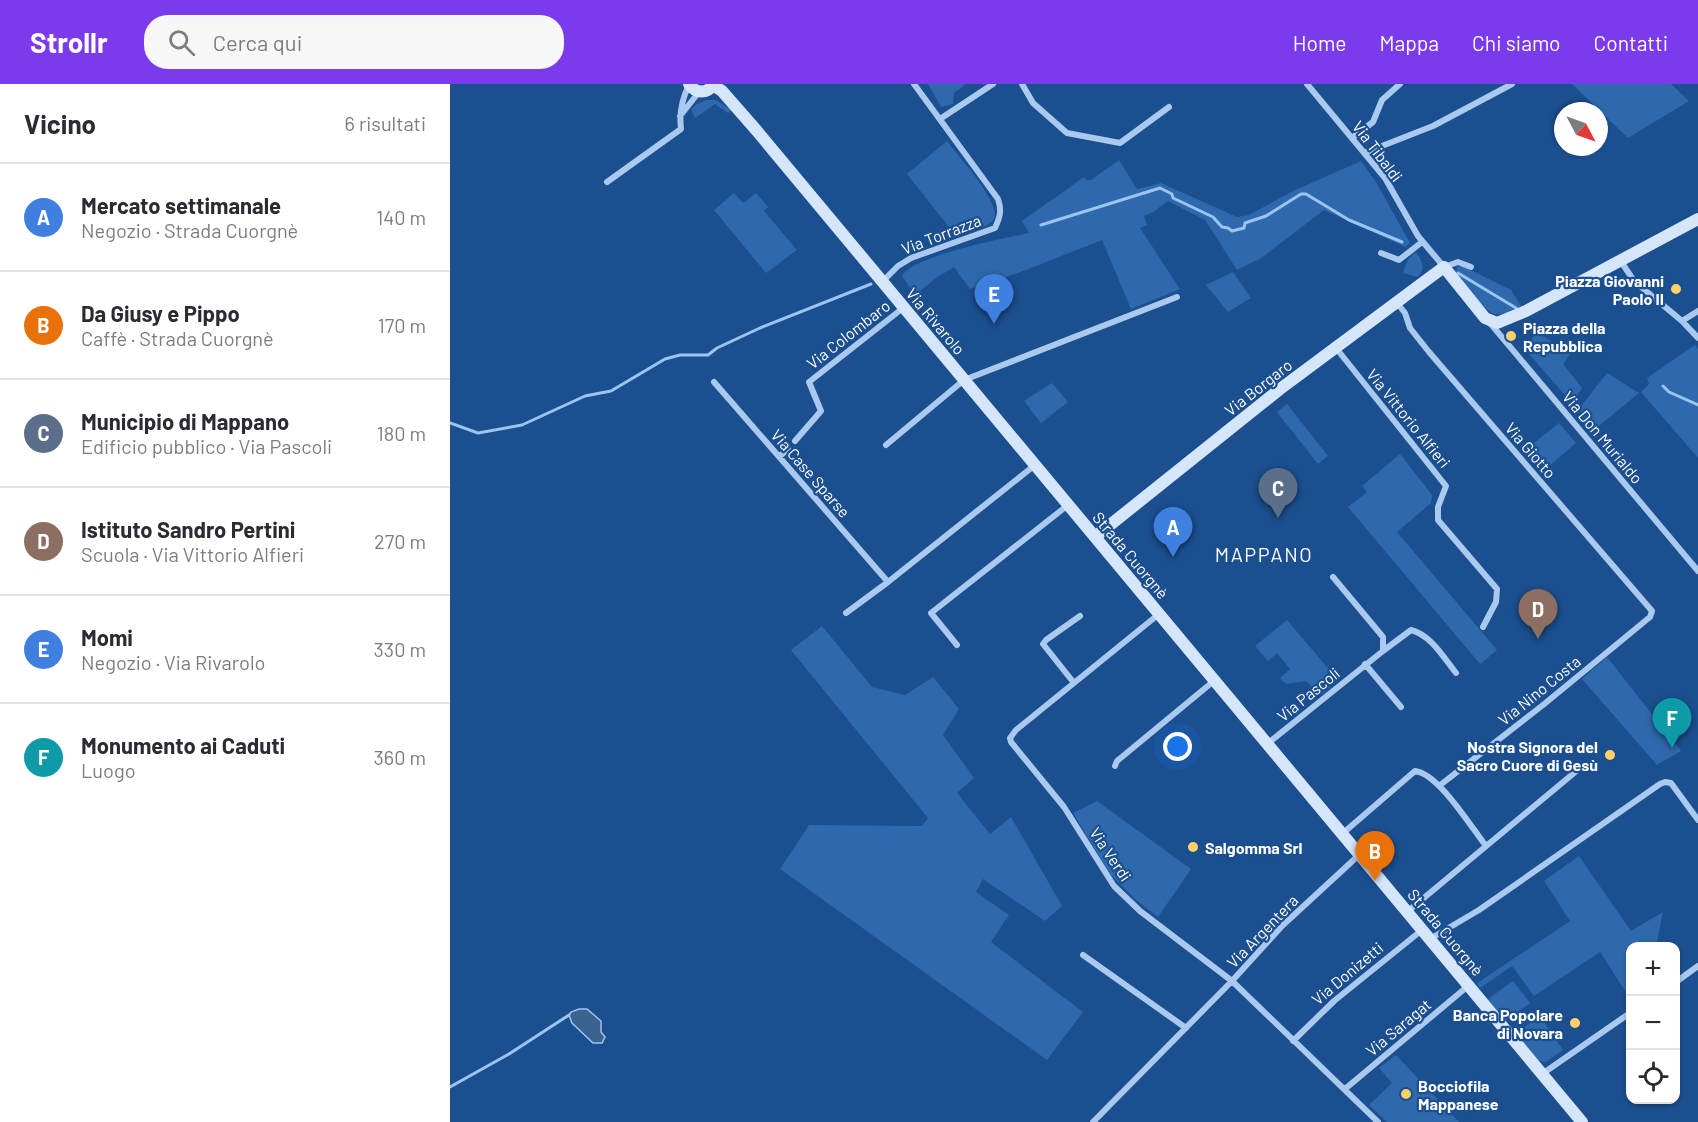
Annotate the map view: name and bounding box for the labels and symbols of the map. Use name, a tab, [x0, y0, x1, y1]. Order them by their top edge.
north arrow	[1554, 102, 1608, 156]
street label: Via Tibaldi	[1349, 117, 1407, 185]
street label: Via Torrazza	[898, 210, 984, 258]
place label: Piazza Giovanni Paolo II	[1555, 271, 1664, 308]
pin: E	[974, 274, 1014, 324]
marker: Piazza Giovanni Paolo II	[1669, 282, 1683, 296]
street label: Via Rivarolo	[903, 284, 969, 358]
street label: Via Colombaro	[803, 296, 893, 372]
place label: Piazza della Repubblica	[1523, 318, 1606, 355]
marker: Piazza della Repubblica	[1504, 329, 1518, 343]
street label: Via Borgaro	[1220, 355, 1296, 419]
street label: Via Vittorio Alfieri	[1363, 365, 1455, 471]
street label: Via Don Murialdo	[1559, 387, 1647, 487]
street label: Via Giotto	[1502, 418, 1560, 482]
street label: Via Case Sparse	[768, 425, 854, 521]
pin: C	[1258, 468, 1298, 518]
street label: Strada Cuorgnè	[1089, 508, 1173, 602]
pin: A	[1154, 508, 1192, 557]
district label: MAPPANO	[1215, 542, 1313, 566]
pin: D	[1518, 590, 1558, 639]
street label: Via Nino Costa	[1494, 651, 1584, 729]
street label: Via Pascoli	[1273, 663, 1343, 725]
pin: F	[1652, 698, 1692, 748]
your location	[1163, 732, 1192, 761]
place label: Nostra Signora del Sacro Cuore di Gesù	[1457, 737, 1598, 774]
marker: Nostra Signora del Sacro Cuore di Gesù	[1603, 748, 1617, 762]
street label: Via Verdi	[1086, 824, 1136, 884]
pin: B	[1356, 832, 1394, 881]
place label: Salgomma Srl	[1205, 838, 1303, 857]
marker: Salgomma Srl	[1186, 840, 1200, 854]
street label: Strada Cuorgnè	[1404, 885, 1488, 979]
street label: Via Argentera	[1223, 891, 1301, 971]
street label: Via Donizetti	[1307, 938, 1387, 1008]
street label: Via Saragat	[1362, 994, 1434, 1060]
place label: Banca Popolare di Novara	[1453, 1005, 1563, 1042]
marker: Banca Popolare di Novara	[1568, 1016, 1582, 1030]
place label: Bocciofila Mappanese	[1418, 1076, 1499, 1113]
marker: Bocciofila Mappanese	[1399, 1087, 1413, 1101]

